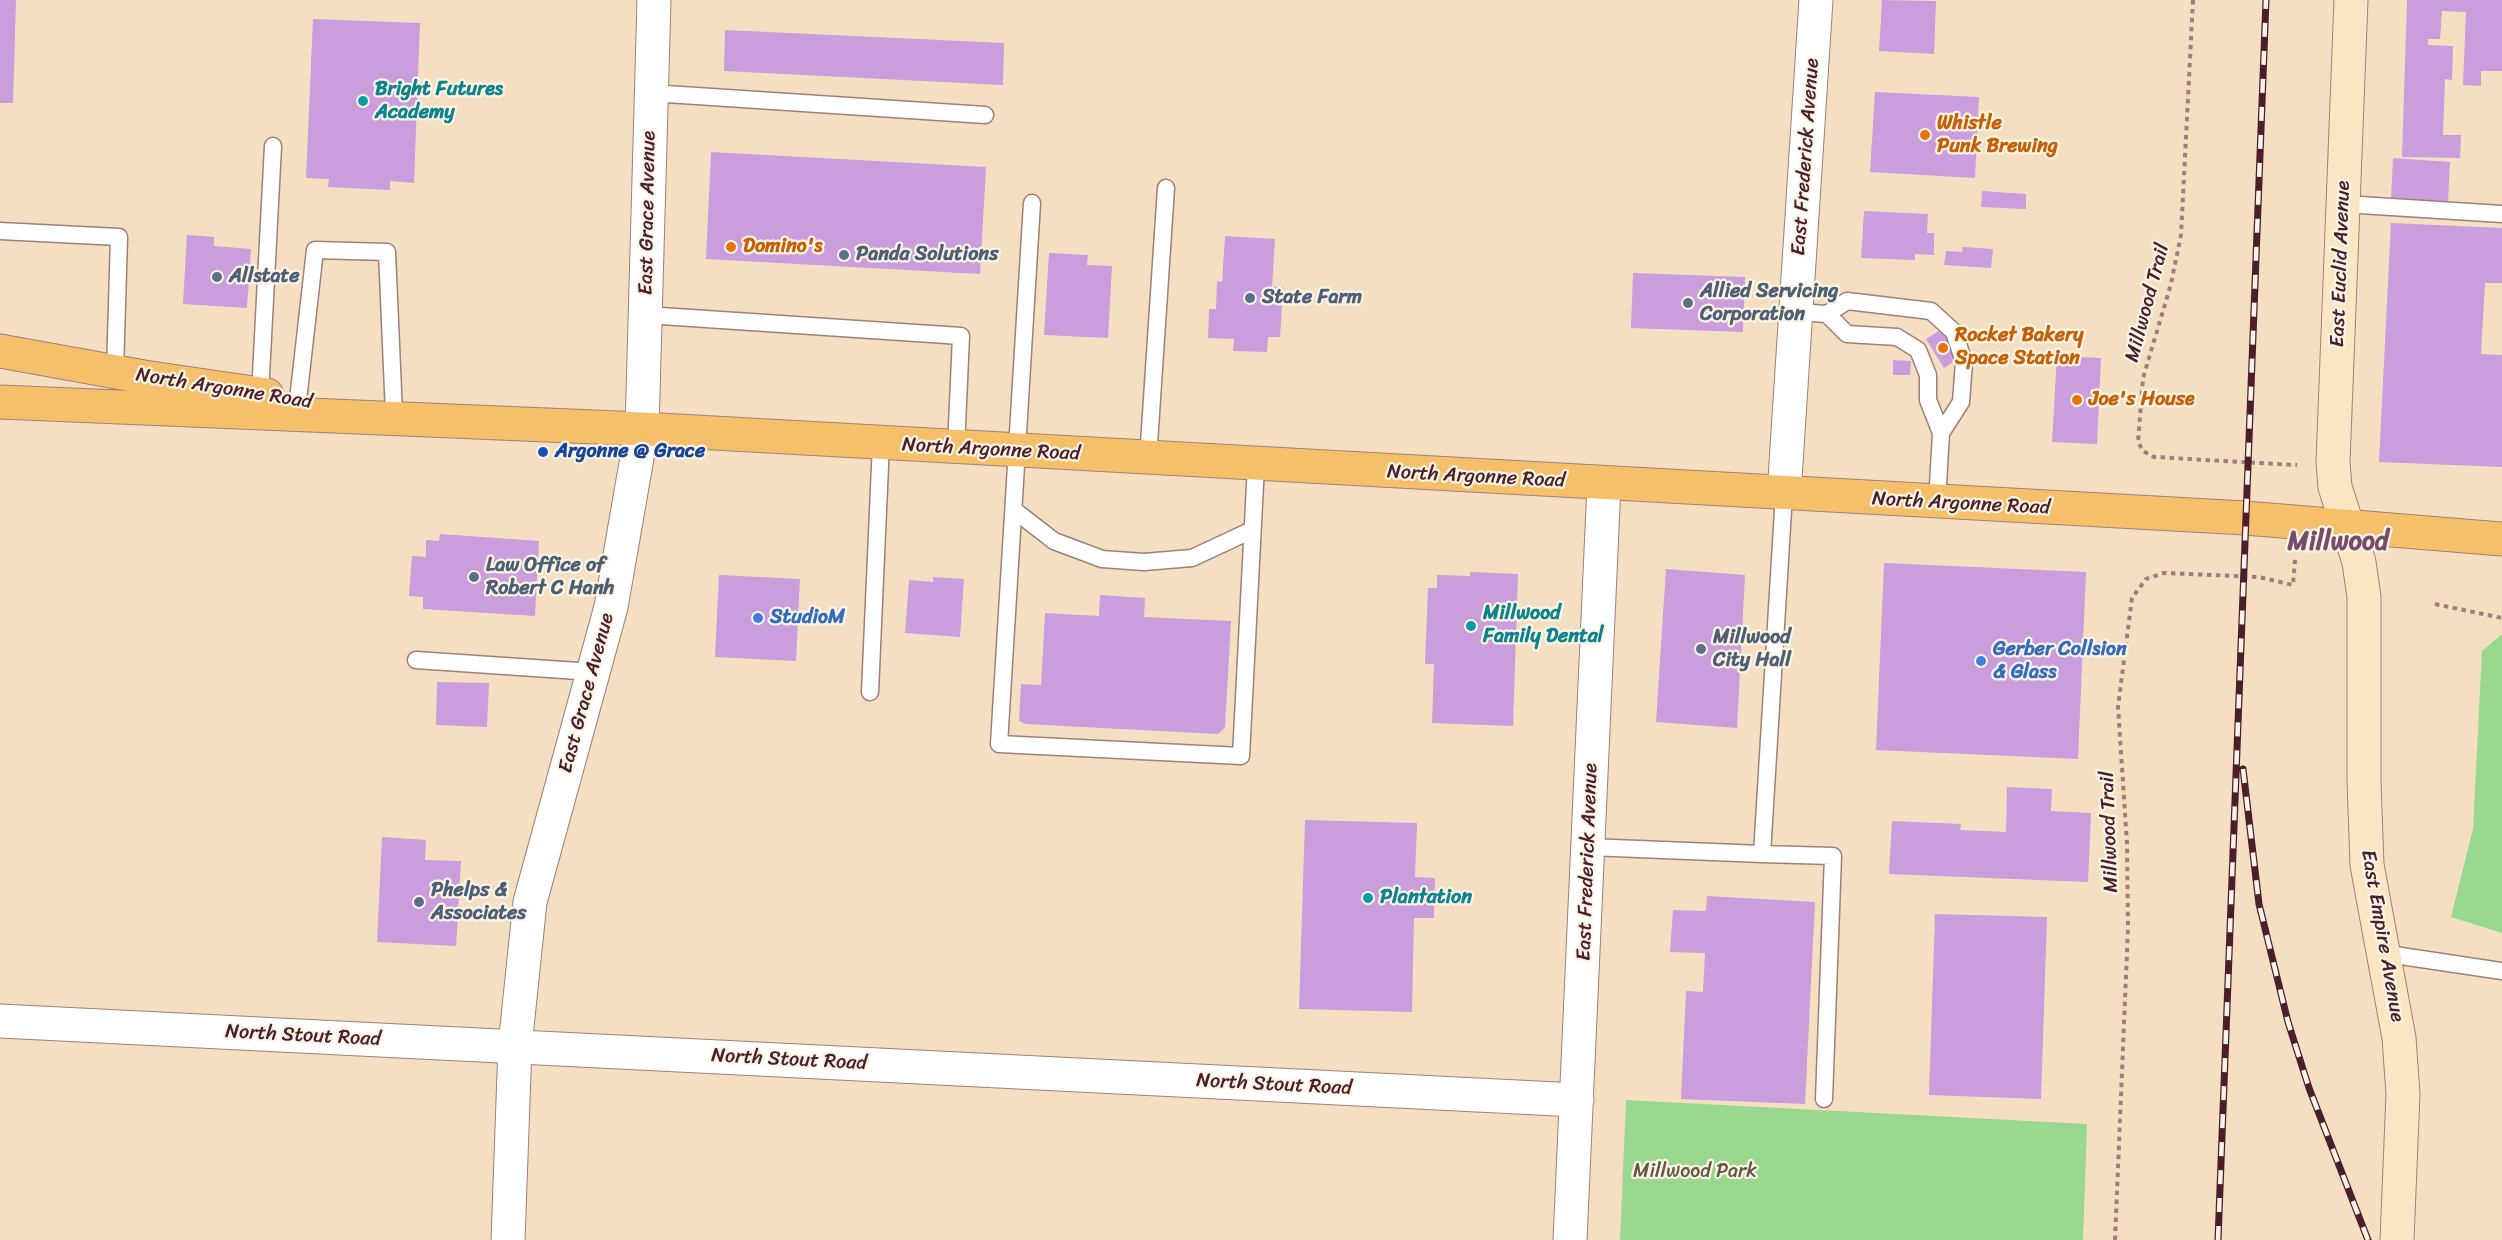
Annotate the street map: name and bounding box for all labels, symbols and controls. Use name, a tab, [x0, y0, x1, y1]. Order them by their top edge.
street label: East Frederick Avenue	[1787, 57, 1825, 257]
place label: Bright Futures Academy	[375, 78, 503, 125]
marker: Bright Futures Academy	[356, 94, 370, 108]
place label: Whistle Punk Brewing	[1937, 112, 2058, 159]
marker: Whistle Punk Brewing	[1918, 128, 1932, 142]
street label: East Grace Avenue	[635, 131, 661, 295]
street label: East Euclid Avenue	[2326, 180, 2356, 348]
place label: Domino's	[743, 235, 822, 259]
marker: Domino's	[724, 240, 738, 254]
street label: Millwood Trail	[2121, 241, 2175, 365]
place label: Panda Solutions	[856, 243, 998, 267]
marker: Panda Solutions	[837, 248, 851, 262]
place label: Allstate	[229, 265, 300, 289]
marker: Allstate	[210, 270, 224, 284]
place label: Allied Servicing Corporation	[1700, 280, 1838, 327]
place label: State Farm	[1262, 286, 1362, 310]
marker: State Farm	[1243, 291, 1257, 305]
marker: Allied Servicing Corporation	[1681, 296, 1695, 310]
place label: Rocket Bakery Space Station	[1955, 324, 2083, 371]
marker: Rocket Bakery Space Station	[1936, 341, 1950, 355]
street label: North Argonne Road	[134, 363, 314, 415]
place label: Joe's House	[2089, 388, 2195, 412]
marker: Joe's House	[2070, 393, 2084, 407]
street label: North Argonne Road	[901, 433, 1081, 467]
place label: Argonne @ Grace	[555, 440, 705, 464]
marker: Argonne @ Grace	[536, 445, 550, 459]
street label: North Argonne Road	[1386, 460, 1566, 494]
street label: North Argonne Road	[1871, 487, 2051, 521]
district label: Millwood	[2288, 526, 2388, 558]
place label: Law Office of Robert C Hanh	[486, 554, 614, 601]
marker: Law Office of Robert C Hanh	[467, 570, 481, 584]
place label: Millwood Family Dental	[1483, 602, 1603, 649]
place label: StudioM	[770, 606, 845, 630]
street label: East Grace Avenue	[554, 611, 620, 775]
marker: StudioM	[751, 611, 765, 625]
marker: Millwood Family Dental	[1464, 619, 1478, 633]
place label: Millwood City Hall	[1713, 626, 1791, 673]
place label: Gerber Collsion & Glass	[1993, 638, 2127, 685]
marker: Millwood City Hall	[1694, 642, 1708, 656]
marker: Gerber Collsion & Glass	[1974, 654, 1988, 668]
street label: East Frederick Avenue	[1573, 763, 1603, 961]
street label: Millwood Trail	[2096, 771, 2124, 893]
street label: East Empire Avenue	[2355, 848, 2409, 1024]
place label: Phelps & Associates	[431, 879, 526, 926]
place label: Plantation	[1380, 886, 1472, 910]
marker: Plantation	[1361, 891, 1375, 905]
marker: Phelps & Associates	[412, 895, 426, 909]
street label: North Stout Road	[225, 1020, 381, 1052]
street label: North Stout Road	[711, 1044, 867, 1076]
street label: North Stout Road	[1196, 1069, 1352, 1101]
park label: Millwood Park	[1633, 1160, 1757, 1184]

